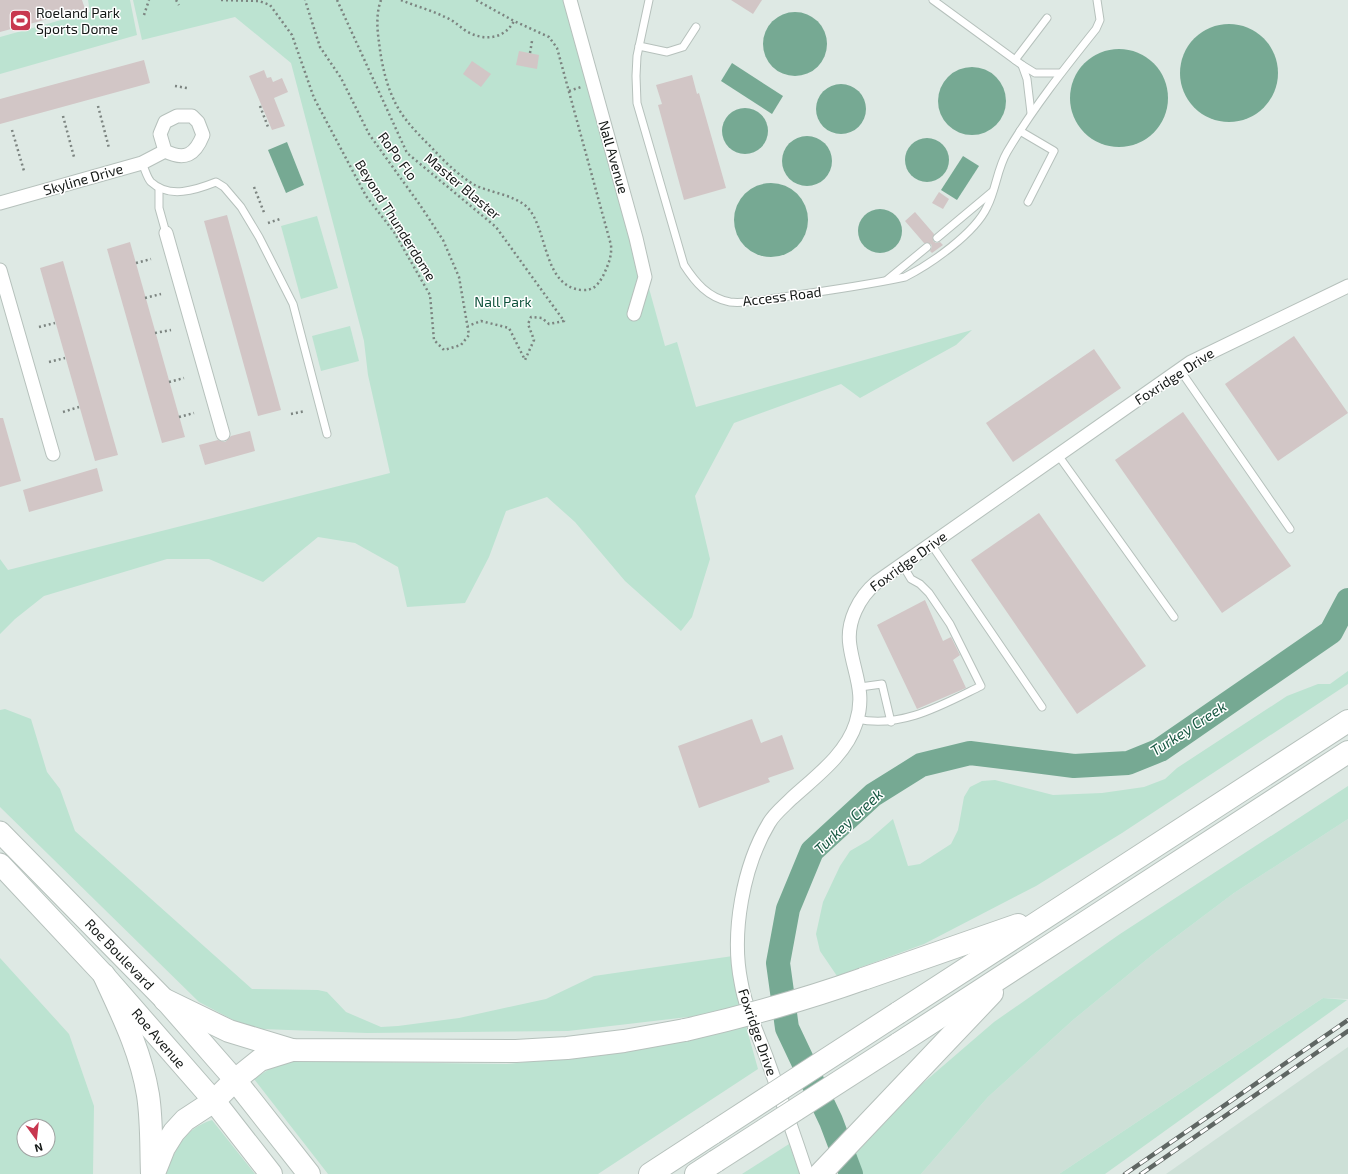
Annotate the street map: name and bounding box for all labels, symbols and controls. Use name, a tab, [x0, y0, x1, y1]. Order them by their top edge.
place label: Roeland Park Sports Dome	[36, 4, 120, 37]
sports icon: Roeland Park Sports Dome	[8, 7, 34, 33]
street label: Nall Avenue	[595, 118, 633, 196]
street label: RoPo Flo	[375, 129, 421, 183]
street label: Master Blaster	[421, 149, 505, 223]
street label: Beyond Thunderdome	[352, 156, 440, 284]
street label: Skyline Drive	[41, 160, 125, 198]
street label: Access Road	[742, 283, 822, 309]
park label: Nall Park	[474, 293, 532, 310]
street label: Foxridge Drive	[1131, 344, 1217, 408]
street label: Foxridge Drive	[866, 527, 950, 595]
water label: Turkey Creek	[1146, 697, 1230, 760]
water label: Turkey Creek	[810, 784, 887, 858]
street label: Roe Boulevard	[82, 915, 158, 993]
street label: Foxridge Drive	[735, 986, 781, 1078]
street label: Roe Avenue	[128, 1005, 190, 1071]
north arrow	[16, 1118, 56, 1158]
text: N	[33, 1141, 44, 1155]

